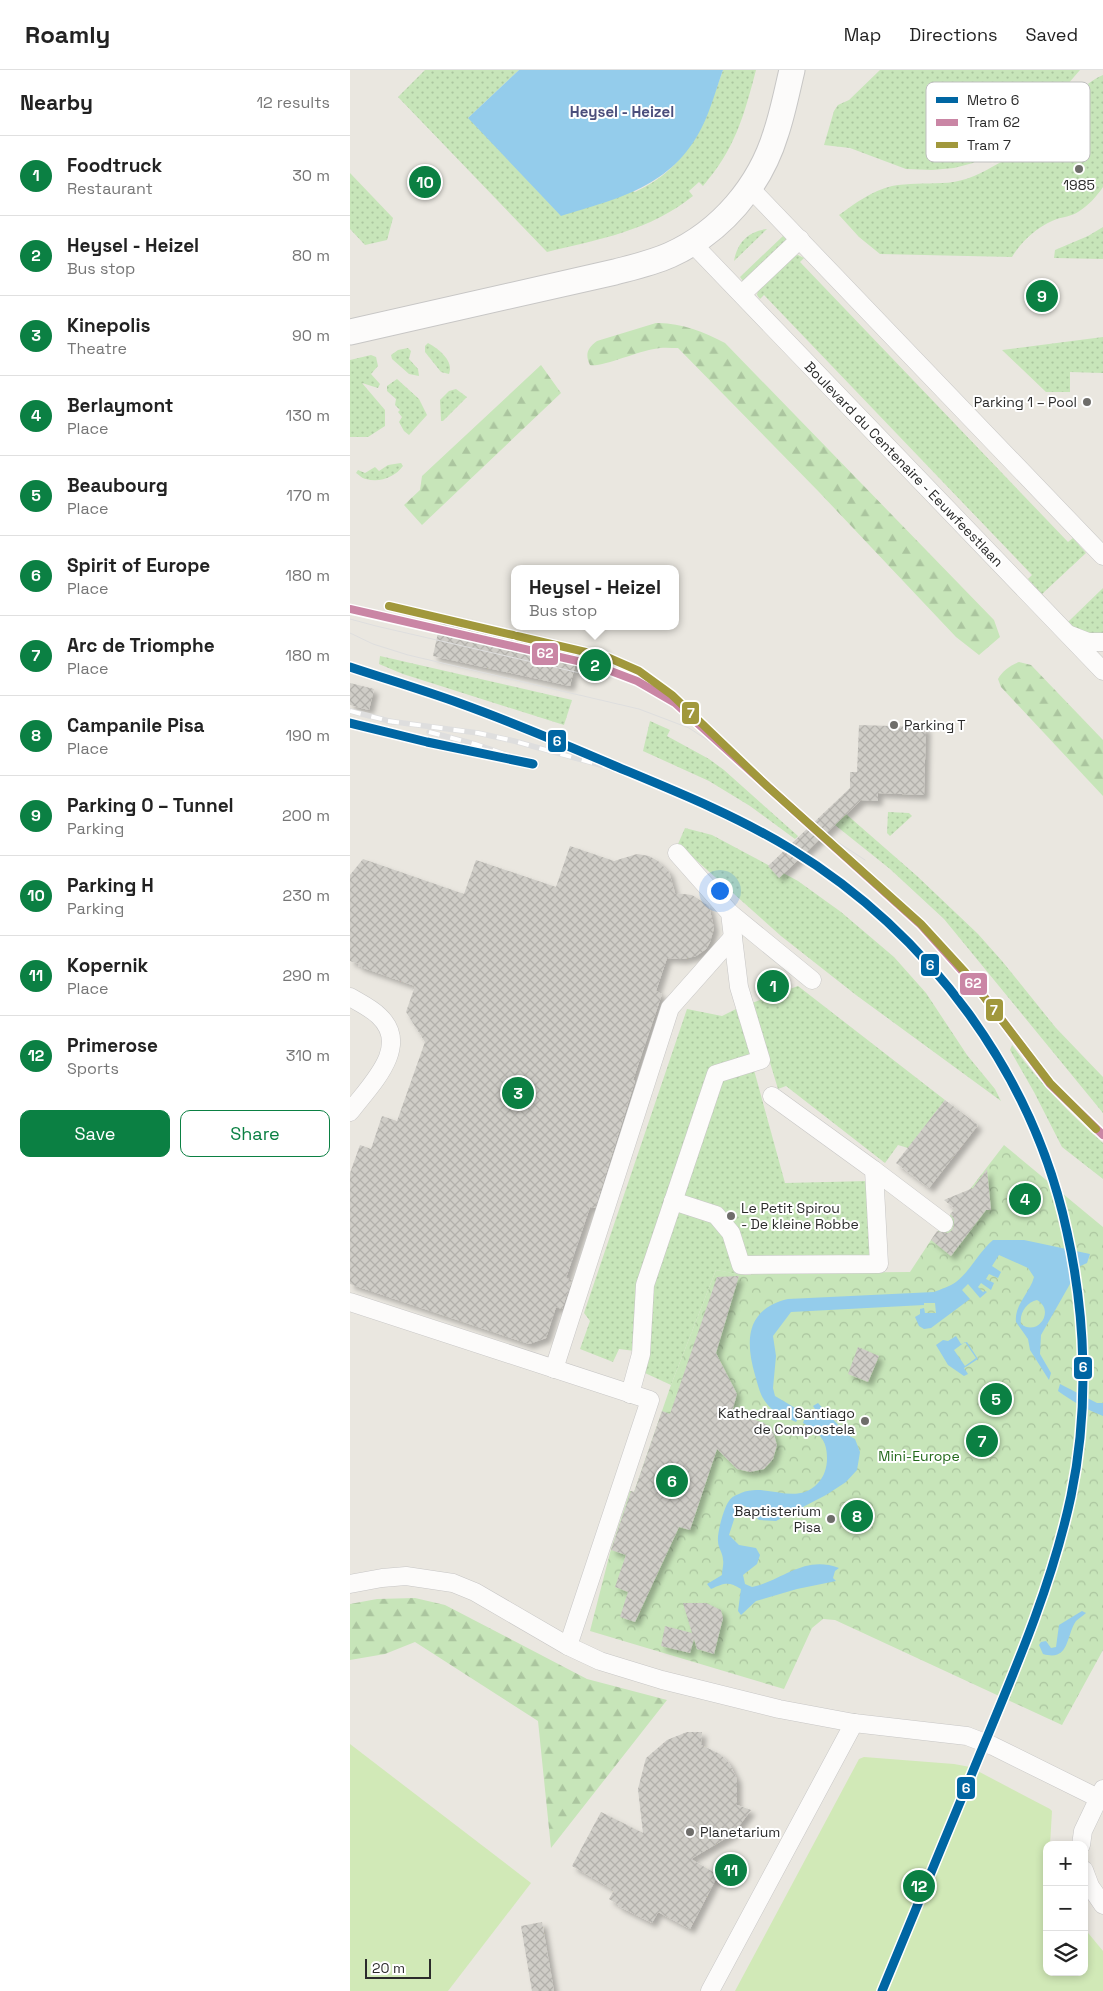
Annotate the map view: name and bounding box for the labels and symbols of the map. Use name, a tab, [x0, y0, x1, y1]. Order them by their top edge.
legend	[926, 82, 1090, 162]
text: Metro 6	[967, 91, 1019, 109]
district label: Heysel - Heizel	[570, 102, 674, 121]
text: Tram 62	[967, 113, 1020, 131]
text: Tram 7	[967, 136, 1011, 154]
pin: 10	[409, 163, 441, 201]
marker: 1985	[1073, 163, 1085, 175]
place label: 1985	[1063, 176, 1095, 194]
pin: 9	[1026, 277, 1058, 315]
street label: Boulevard du Centenaire - Eeuwfeestlaan	[801, 358, 1007, 570]
place label: Parking 1 – Pool	[974, 393, 1077, 411]
marker: Parking 1 – Pool	[1081, 396, 1093, 408]
line badge: 62	[531, 642, 559, 666]
text: 62	[537, 644, 553, 662]
pin: 2	[579, 646, 611, 684]
line badge: 7	[681, 701, 700, 725]
text: 7	[687, 704, 695, 722]
place label: Parking T	[904, 716, 966, 734]
marker: Parking T	[888, 719, 900, 731]
line badge: 6	[547, 729, 567, 753]
text: 6	[553, 732, 562, 750]
your location	[707, 878, 733, 904]
line badge: 6	[920, 953, 940, 977]
text: 6	[926, 956, 935, 974]
pin: 1	[757, 967, 789, 1005]
line badge: 62	[959, 972, 988, 996]
text: 62	[965, 974, 981, 992]
line badge: 7	[985, 998, 1004, 1022]
text: 7	[990, 1001, 998, 1019]
pin: 3	[502, 1074, 534, 1112]
pin: 4	[1009, 1180, 1041, 1218]
place label: Le Petit Spirou - De kleine Robbe	[741, 1199, 859, 1233]
marker: Le Petit Spirou - De kleine Robbe	[725, 1210, 737, 1222]
line badge: 6	[1073, 1356, 1093, 1380]
text: 6	[1079, 1358, 1088, 1376]
pin: 5	[980, 1380, 1012, 1418]
place label: Kathedraal Santiago de Compostela	[718, 1404, 855, 1438]
marker: Kathedraal Santiago de Compostela	[859, 1415, 871, 1427]
pin: 7	[966, 1422, 998, 1460]
park label: Mini-Europe	[878, 1447, 960, 1465]
pin: 6	[656, 1462, 688, 1500]
pin: 8	[841, 1497, 873, 1535]
place label: Baptisterium Pisa	[734, 1502, 821, 1536]
marker: Baptisterium Pisa	[825, 1513, 837, 1525]
line badge: 6	[956, 1776, 976, 1800]
text: 6	[962, 1779, 971, 1797]
place label: Planetarium	[700, 1823, 780, 1841]
marker: Planetarium	[684, 1826, 696, 1838]
pin: 11	[715, 1851, 747, 1889]
pin: 12	[903, 1867, 935, 1905]
scale bar	[365, 1956, 431, 1979]

